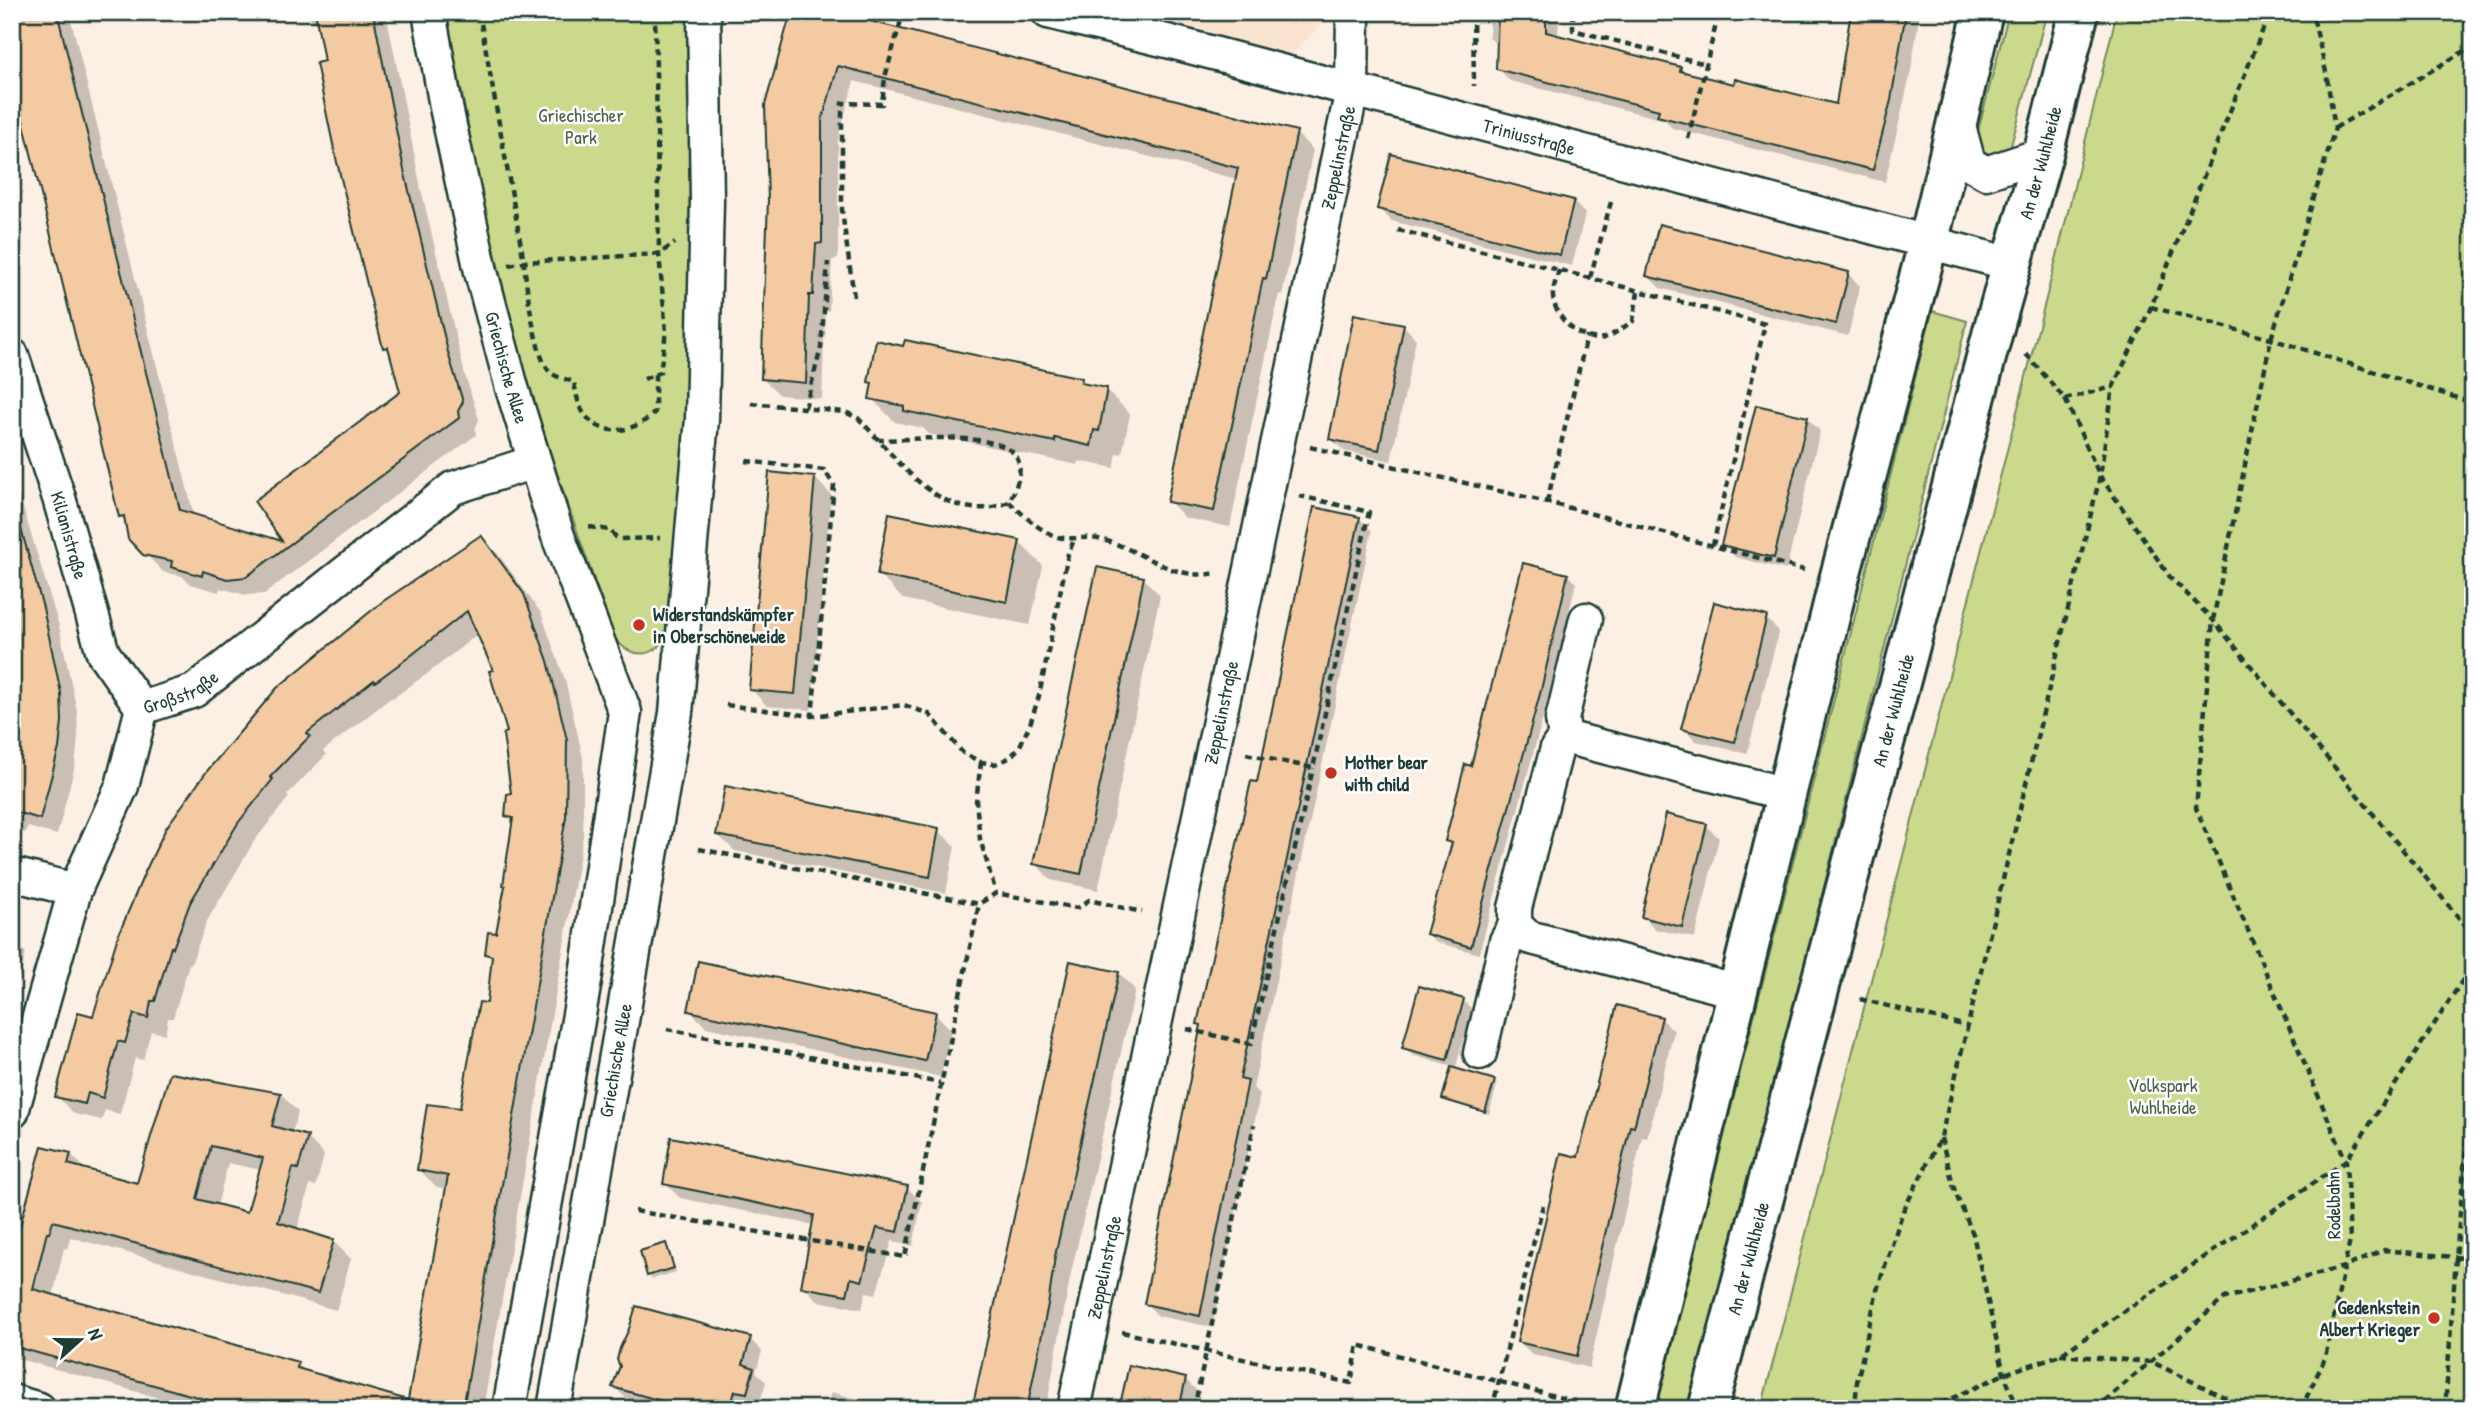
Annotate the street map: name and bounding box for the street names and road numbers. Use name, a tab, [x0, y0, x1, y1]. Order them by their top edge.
street label: Zeppelinstraße	[1314, 103, 1361, 212]
street label: An der Wuhlheide	[2012, 103, 2068, 222]
street label: Triniusstraße	[1480, 112, 1579, 161]
street label: Griechische Allee	[479, 308, 535, 427]
street label: Kilianistraße	[45, 488, 94, 582]
street label: An der Wuhlheide	[1865, 650, 1920, 769]
street label: Zeppelinstraße	[1197, 658, 1245, 766]
street label: Großstraße	[140, 664, 224, 720]
street label: Griechische Allee	[592, 1001, 638, 1119]
street label: Rodelbahn	[2319, 1171, 2347, 1239]
street label: An der Wuhlheide	[1720, 1198, 1775, 1318]
street label: Zeppelinstraße	[1080, 1213, 1128, 1321]

